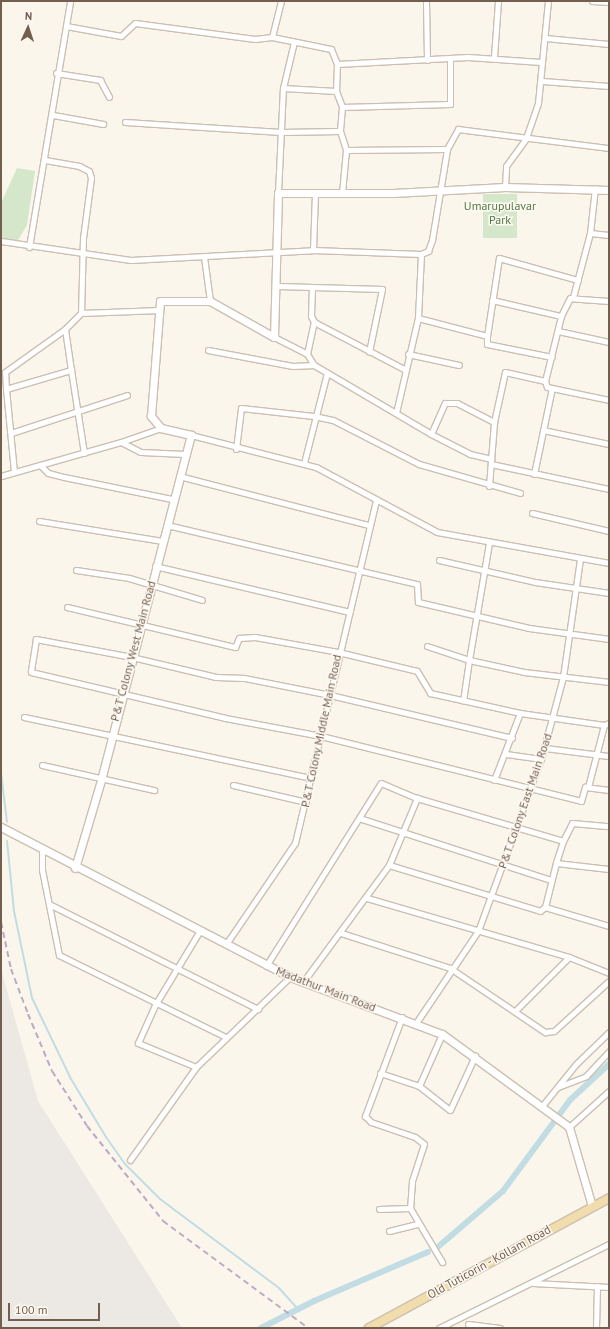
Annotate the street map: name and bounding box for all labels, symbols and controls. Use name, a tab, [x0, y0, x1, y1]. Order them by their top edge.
north arrow	[8, 8, 48, 48]
text: N	[25, 9, 33, 23]
park label: Umarupulavar Park	[464, 199, 536, 227]
street label: P&T Colony West Main Road	[107, 579, 159, 723]
street label: P&T Colony Middle Main Road	[298, 653, 344, 809]
street label: P&T Colony East Main Road	[495, 731, 555, 871]
street label: Madathur Main Road	[274, 963, 378, 1015]
street label: Old Tuticorin - Kollam Road	[424, 1221, 554, 1303]
scale bar	[10, 1295, 102, 1321]
text: 100 m	[15, 1302, 48, 1317]

